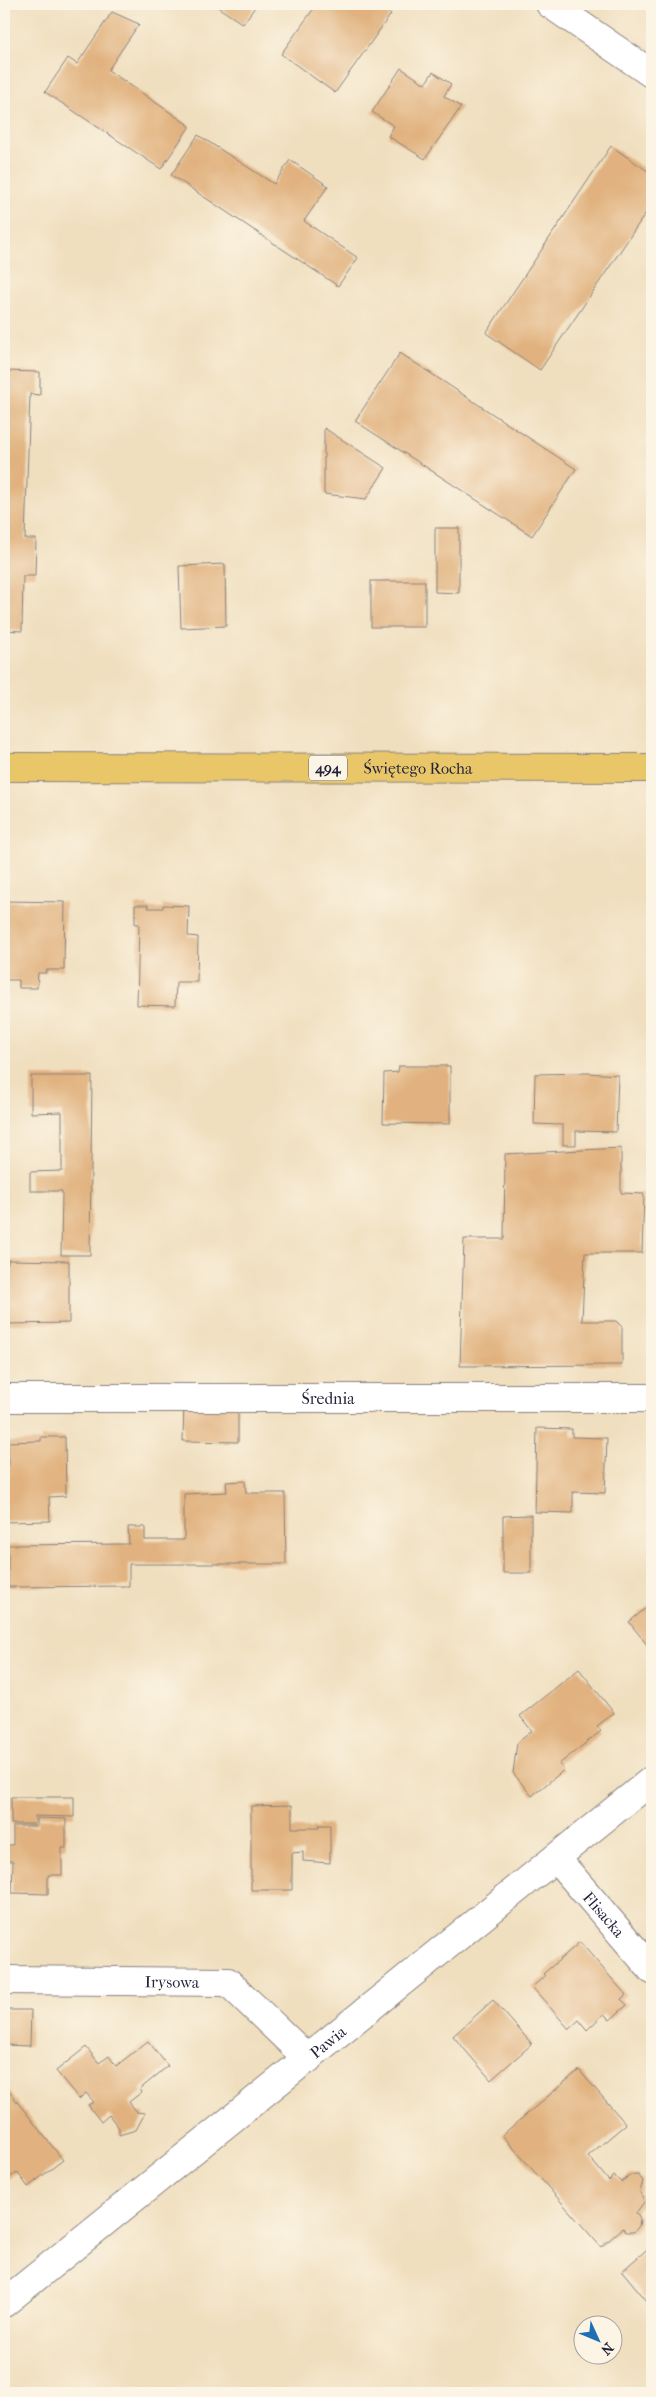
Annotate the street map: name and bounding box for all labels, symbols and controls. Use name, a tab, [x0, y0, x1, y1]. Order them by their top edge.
road number: 494	[309, 756, 347, 780]
street label: Świętego Rocha	[363, 758, 473, 778]
street label: Średnia	[301, 1388, 355, 1408]
street label: Flisacka	[579, 1888, 629, 1942]
street label: Irysowa	[145, 1972, 200, 1992]
street label: Pawia	[306, 2022, 350, 2062]
north arrow	[574, 2314, 624, 2364]
text: N	[597, 2339, 617, 2359]

